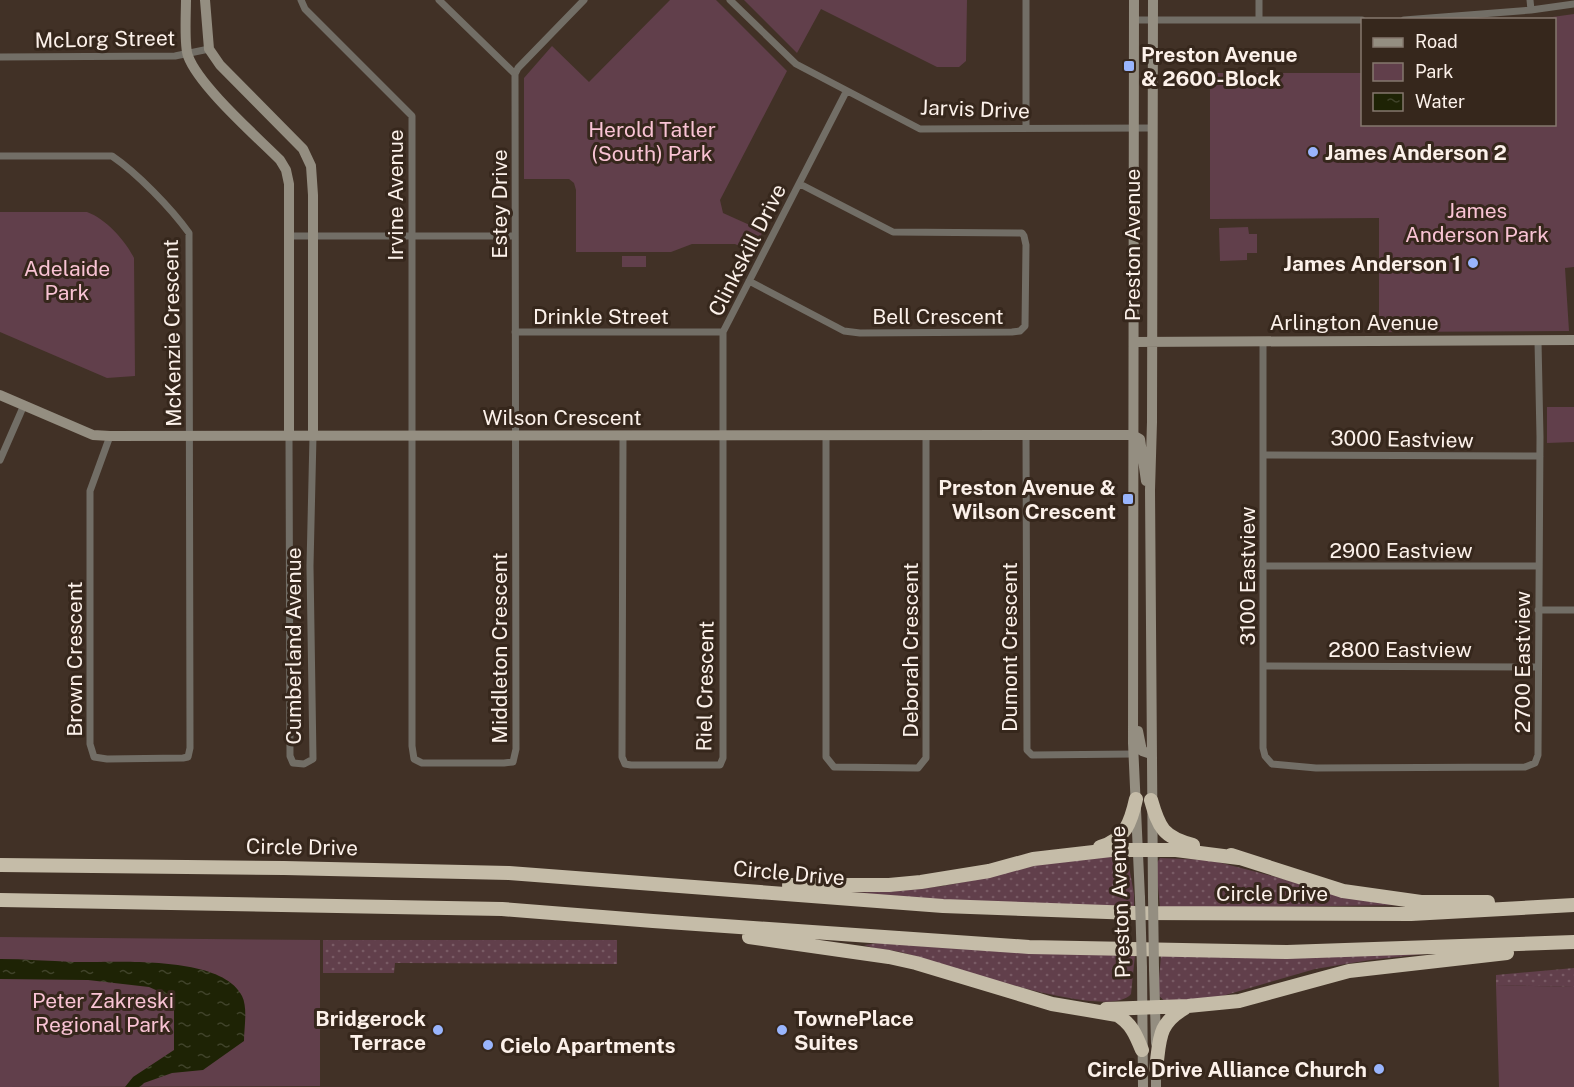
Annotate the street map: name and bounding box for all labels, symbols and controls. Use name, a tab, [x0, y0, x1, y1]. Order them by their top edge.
legend	[1361, 18, 1556, 126]
street label: McLorg Street	[34, 25, 176, 53]
text: Road	[1415, 31, 1458, 52]
place label: Preston Avenue & 2600-Block	[1141, 42, 1298, 91]
marker: Preston Avenue & 2600-Block	[1122, 59, 1136, 73]
text: Park	[1415, 61, 1453, 82]
text: Water	[1415, 91, 1465, 112]
street label: Jarvis Drive	[920, 95, 1030, 123]
park label: Herold Tatler (South) Park	[588, 117, 716, 166]
street label: Irvine Avenue	[383, 129, 408, 261]
place label: James Anderson 2	[1325, 140, 1507, 165]
marker: James Anderson 2	[1306, 145, 1320, 159]
street label: Estey Drive	[487, 149, 512, 259]
street label: Preston Avenue	[1120, 169, 1145, 321]
street label: Clinkskill Drive	[703, 180, 791, 320]
park label: James Anderson Park	[1405, 198, 1549, 247]
street label: McKenzie Crescent	[158, 239, 186, 427]
place label: James Anderson 1	[1284, 251, 1461, 276]
park label: Adelaide Park	[24, 256, 110, 305]
marker: James Anderson 1	[1466, 256, 1480, 270]
street label: Drinkle Street	[533, 304, 669, 329]
street label: Bell Crescent	[872, 304, 1004, 329]
street label: Arlington Avenue	[1269, 310, 1439, 335]
street label: Wilson Crescent	[482, 405, 642, 430]
street label: 3000 Eastview	[1330, 425, 1474, 453]
place label: Preston Avenue & Wilson Crescent	[938, 475, 1116, 524]
marker: Preston Avenue & Wilson Crescent	[1121, 492, 1135, 506]
street label: 3100 Eastview	[1235, 506, 1260, 646]
street label: 2900 Eastview	[1329, 538, 1473, 563]
street label: Cumberland Avenue	[281, 547, 306, 745]
street label: Middleton Crescent	[487, 552, 512, 744]
street label: Deborah Crescent	[898, 562, 923, 738]
street label: Dumont Crescent	[997, 562, 1022, 732]
street label: Brown Crescent	[62, 581, 87, 737]
street label: 2700 Eastview	[1510, 591, 1535, 733]
street label: Riel Crescent	[691, 620, 719, 752]
street label: 2800 Eastview	[1328, 637, 1472, 662]
street label: Preston Avenue	[1105, 825, 1135, 979]
street label: Circle Drive	[246, 834, 358, 860]
street label: Circle Drive	[732, 856, 846, 890]
street label: Circle Drive	[1216, 881, 1328, 906]
park label: Peter Zakreski Regional Park	[32, 988, 174, 1037]
place label: Bridgerock Terrace	[315, 1006, 426, 1055]
place label: TownePlace Suites	[794, 1006, 914, 1055]
marker: Bridgerock Terrace	[431, 1023, 445, 1037]
marker: TownePlace Suites	[775, 1023, 789, 1037]
place label: Cielo Apartments	[500, 1033, 676, 1058]
marker: Cielo Apartments	[481, 1038, 495, 1052]
place label: Circle Drive Alliance Church	[1087, 1057, 1367, 1082]
marker: Circle Drive Alliance Church	[1372, 1062, 1386, 1076]

